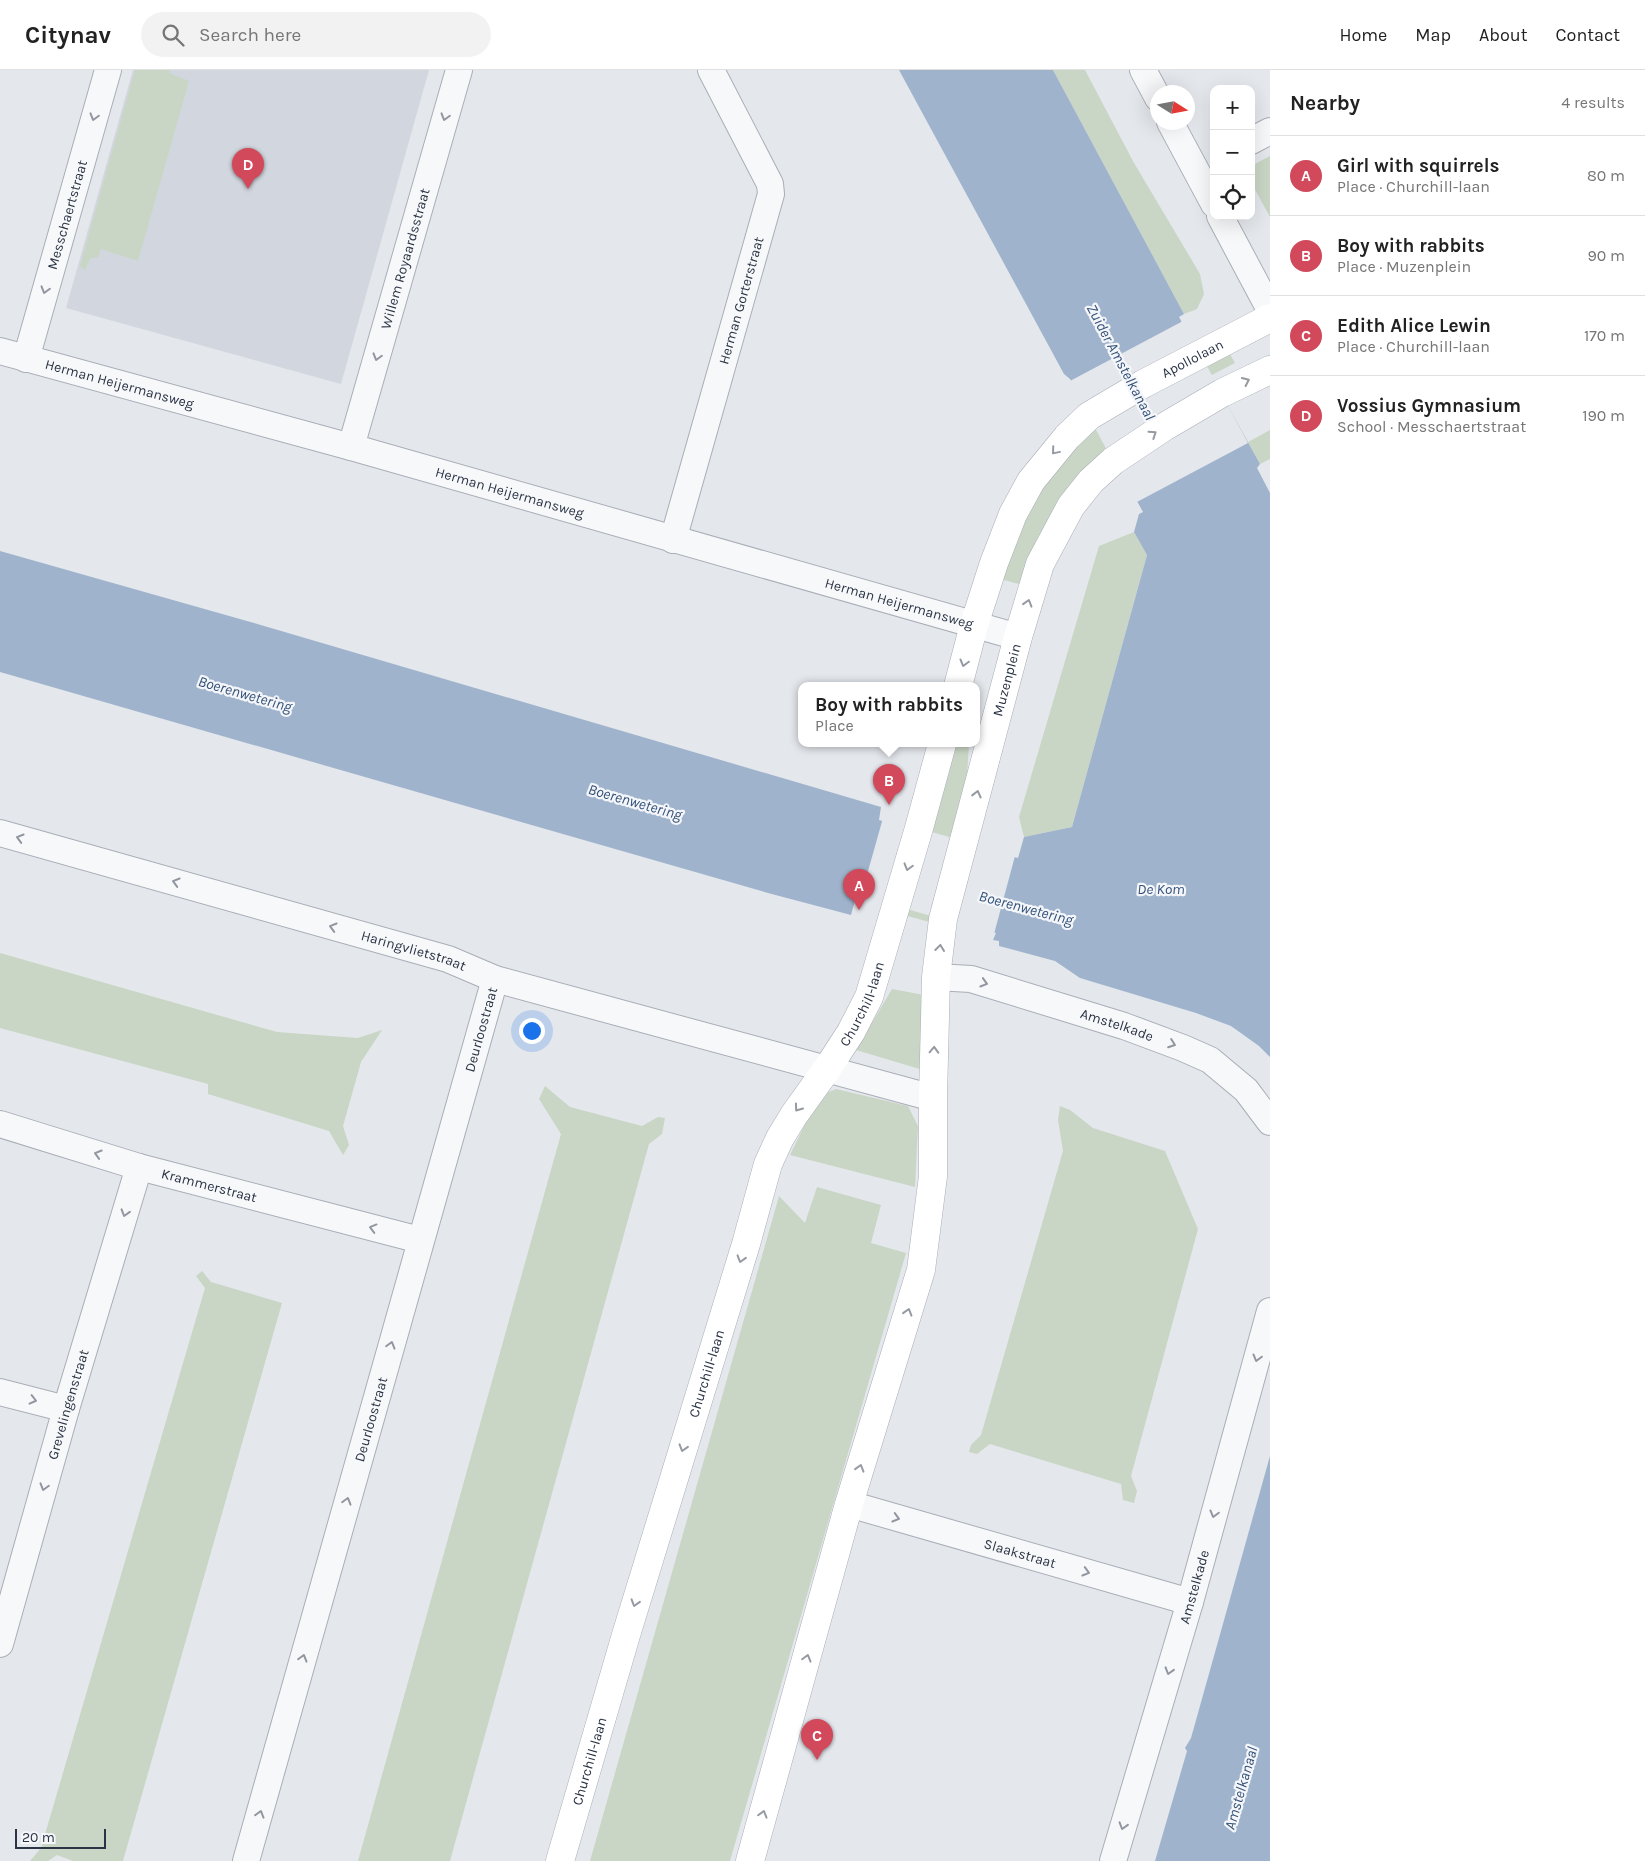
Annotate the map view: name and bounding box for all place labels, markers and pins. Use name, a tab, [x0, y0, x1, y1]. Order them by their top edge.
pin: D	[232, 148, 264, 189]
pin: B	[873, 764, 905, 805]
pin: A	[843, 869, 875, 910]
pin: C	[801, 1719, 833, 1760]

